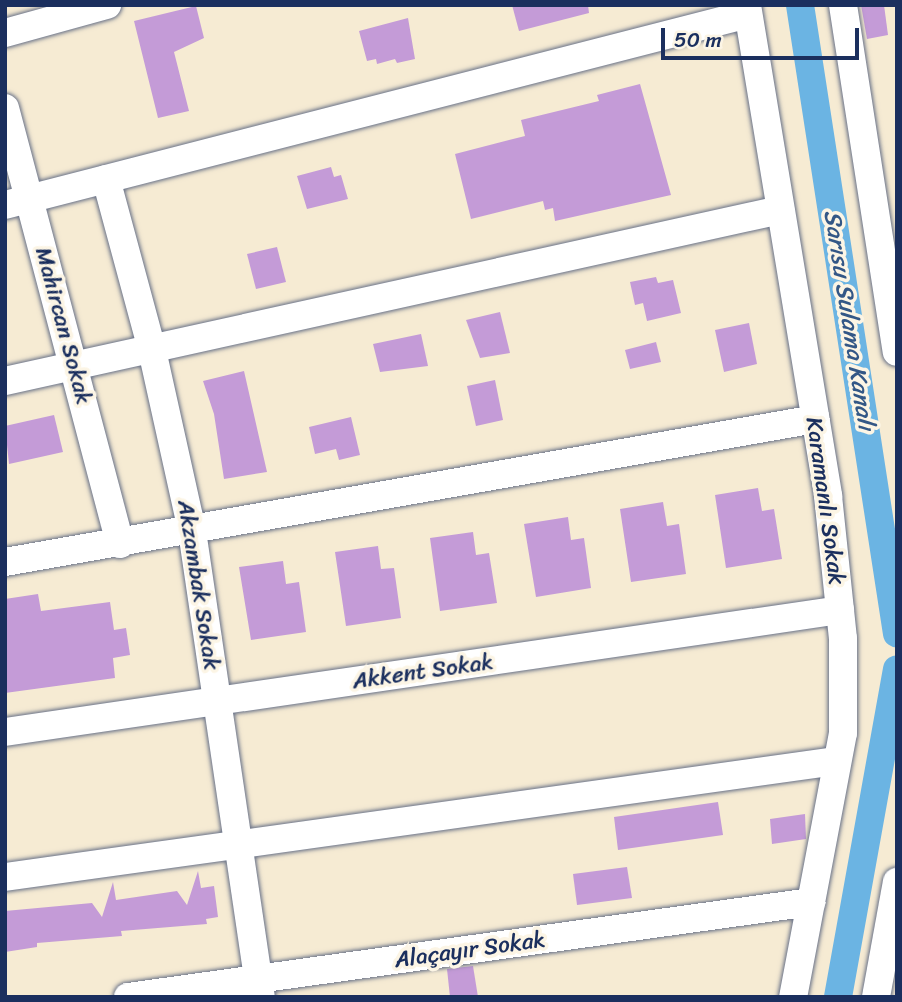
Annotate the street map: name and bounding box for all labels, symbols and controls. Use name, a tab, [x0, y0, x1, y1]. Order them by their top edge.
scale bar	[664, 14, 862, 58]
text: 50 m	[674, 21, 722, 59]
water label: Sarısu Sulama Kanalı	[817, 208, 881, 432]
street label: Mahircan Sokak	[29, 244, 97, 408]
street label: Karamanlı Sokak	[800, 415, 850, 587]
street label: Akzambak Sokak	[171, 498, 225, 672]
street label: Akkent Sokak	[351, 648, 495, 696]
street label: Alaçayır Sokak	[393, 926, 547, 974]

